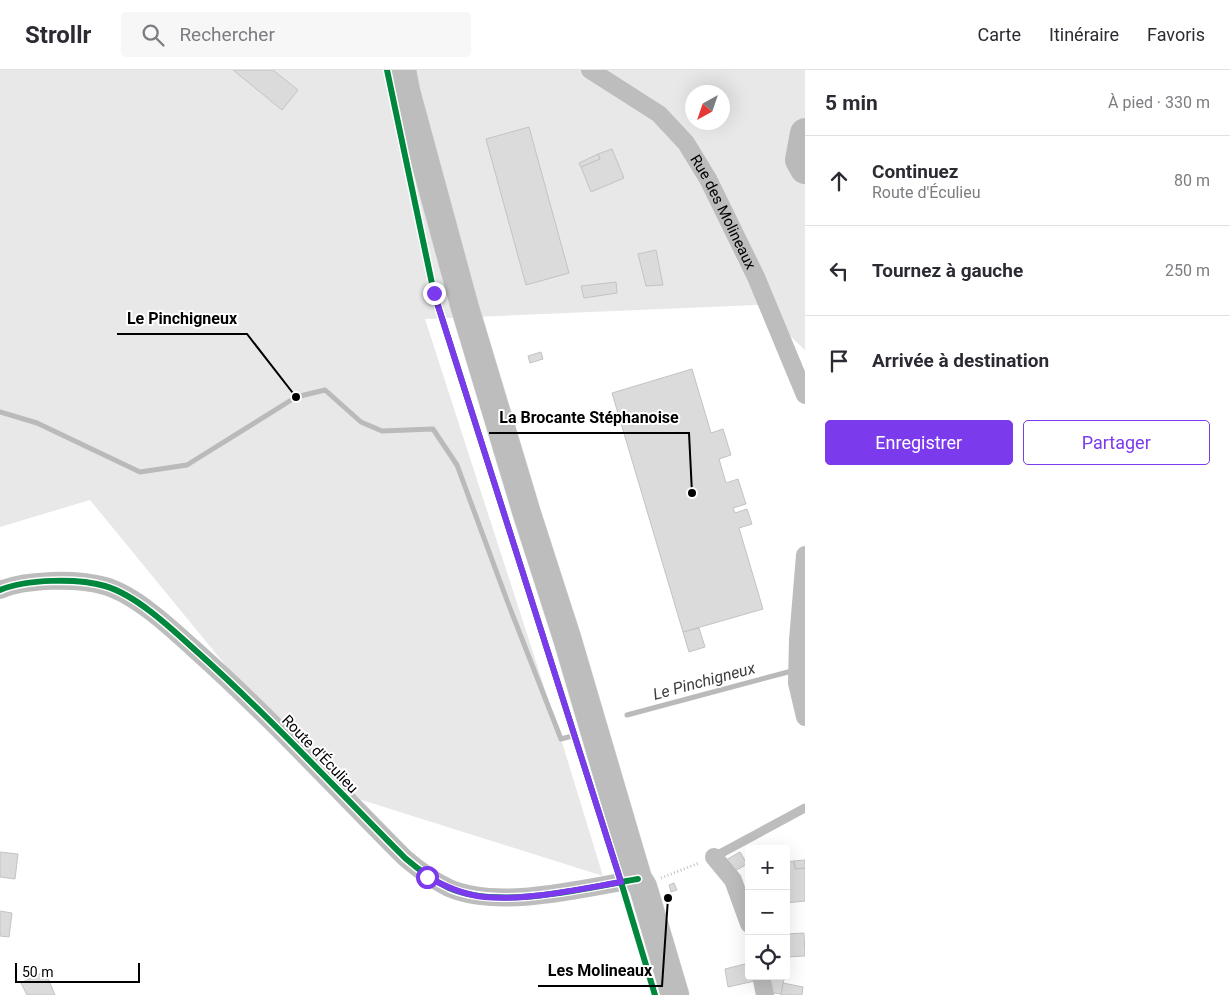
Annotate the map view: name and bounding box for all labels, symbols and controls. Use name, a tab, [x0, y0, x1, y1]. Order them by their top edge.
search box	[121, 12, 471, 57]
text: Strollr	[25, 21, 91, 49]
icon: search	[139, 21, 167, 49]
text: Rechercher	[179, 23, 275, 46]
text: Carte	[978, 24, 1021, 45]
text: Itinéraire	[1049, 24, 1119, 45]
text: Favoris	[1147, 24, 1205, 45]
north arrow	[685, 85, 730, 130]
text: 5 min	[825, 91, 878, 115]
text: À pied · 330 m	[1108, 93, 1210, 112]
street label: Rue des Molineaux	[686, 151, 760, 273]
text: Continuez	[872, 160, 958, 183]
icon: ahead	[825, 167, 853, 195]
text: 80 m	[1174, 171, 1210, 190]
text: Route d'Éculieu	[872, 183, 981, 202]
icon: left	[825, 257, 853, 285]
text: Tournez à gauche	[872, 259, 1023, 282]
text: 250 m	[1165, 261, 1210, 280]
route end	[423, 282, 446, 305]
callout: Le Pinchigneux	[117, 303, 247, 334]
text: Le Pinchigneux	[127, 309, 238, 328]
icon: arrive	[825, 347, 853, 375]
text: Arrivée à destination	[872, 349, 1049, 372]
callout: La Brocante Stéphanoise	[489, 402, 689, 433]
text: La Brocante Stéphanoise	[499, 408, 679, 427]
button: Enregistrer	[825, 420, 1013, 465]
button: Partager	[1023, 420, 1210, 465]
water label: Le Pinchigneux	[651, 658, 757, 704]
street label: Route d'Éculieu	[278, 711, 362, 797]
map controls	[745, 845, 790, 980]
button: +	[745, 845, 790, 890]
route start	[416, 866, 439, 889]
button: −	[745, 890, 790, 935]
button: locate	[745, 935, 790, 980]
callout: Les Molineaux	[538, 955, 662, 986]
scale bar	[15, 960, 140, 983]
text: Les Molineaux	[548, 961, 653, 980]
text: 50 m	[22, 964, 54, 980]

